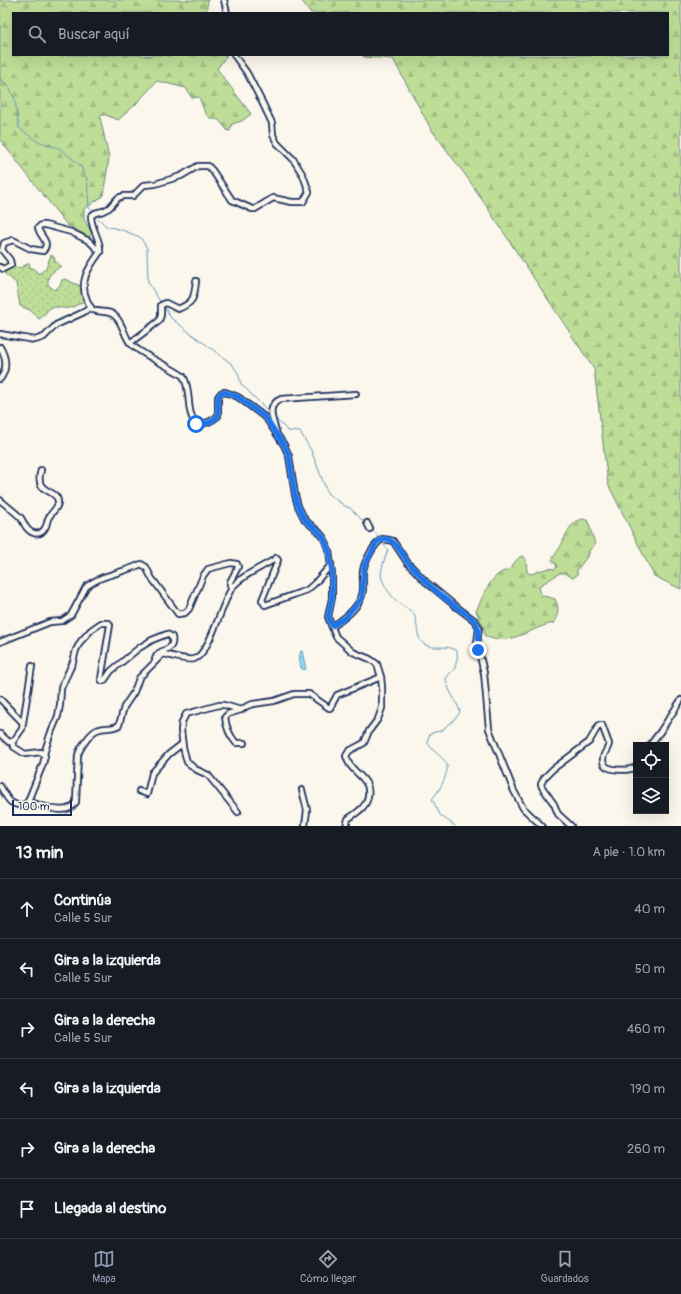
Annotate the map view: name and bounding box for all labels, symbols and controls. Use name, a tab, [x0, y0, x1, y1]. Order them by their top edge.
search box	[12, 12, 669, 56]
icon: search	[26, 23, 48, 45]
text: Buscar aquí	[58, 25, 130, 44]
route start	[187, 415, 205, 433]
route end	[469, 641, 487, 659]
map controls	[633, 742, 669, 814]
button: locate	[633, 742, 669, 778]
button: layers	[633, 778, 669, 814]
scale bar	[12, 798, 72, 817]
text: 100 m	[18, 800, 49, 813]
text: 13 min	[16, 842, 63, 863]
text: A pie · 1.0 km	[592, 844, 665, 860]
text: Continúa	[54, 891, 111, 910]
icon: ahead	[16, 898, 38, 920]
text: 40 m	[634, 901, 665, 917]
text: Calle 5 Sur	[54, 910, 112, 926]
text: Gira a la izquierda	[54, 951, 161, 970]
icon: left	[16, 958, 38, 980]
text: 50 m	[635, 961, 665, 977]
text: Calle 5 Sur	[54, 970, 112, 986]
text: Gira a la derecha	[54, 1011, 155, 1030]
icon: right	[16, 1018, 38, 1040]
text: 460 m	[627, 1021, 665, 1037]
text: Calle 5 Sur	[54, 1030, 112, 1046]
icon: left	[16, 1078, 38, 1100]
text: Gira a la izquierda	[54, 1079, 161, 1098]
text: 190 m	[630, 1081, 665, 1097]
icon: right	[16, 1138, 38, 1160]
text: Gira a la derecha	[54, 1139, 155, 1158]
text: 260 m	[627, 1141, 665, 1157]
icon: arrive	[16, 1198, 38, 1220]
text: Llegada al destino	[54, 1199, 166, 1218]
tab: Mapa	[92, 1248, 116, 1285]
tab: Cómo llegar	[300, 1248, 356, 1285]
tab: Guardados	[541, 1248, 589, 1285]

